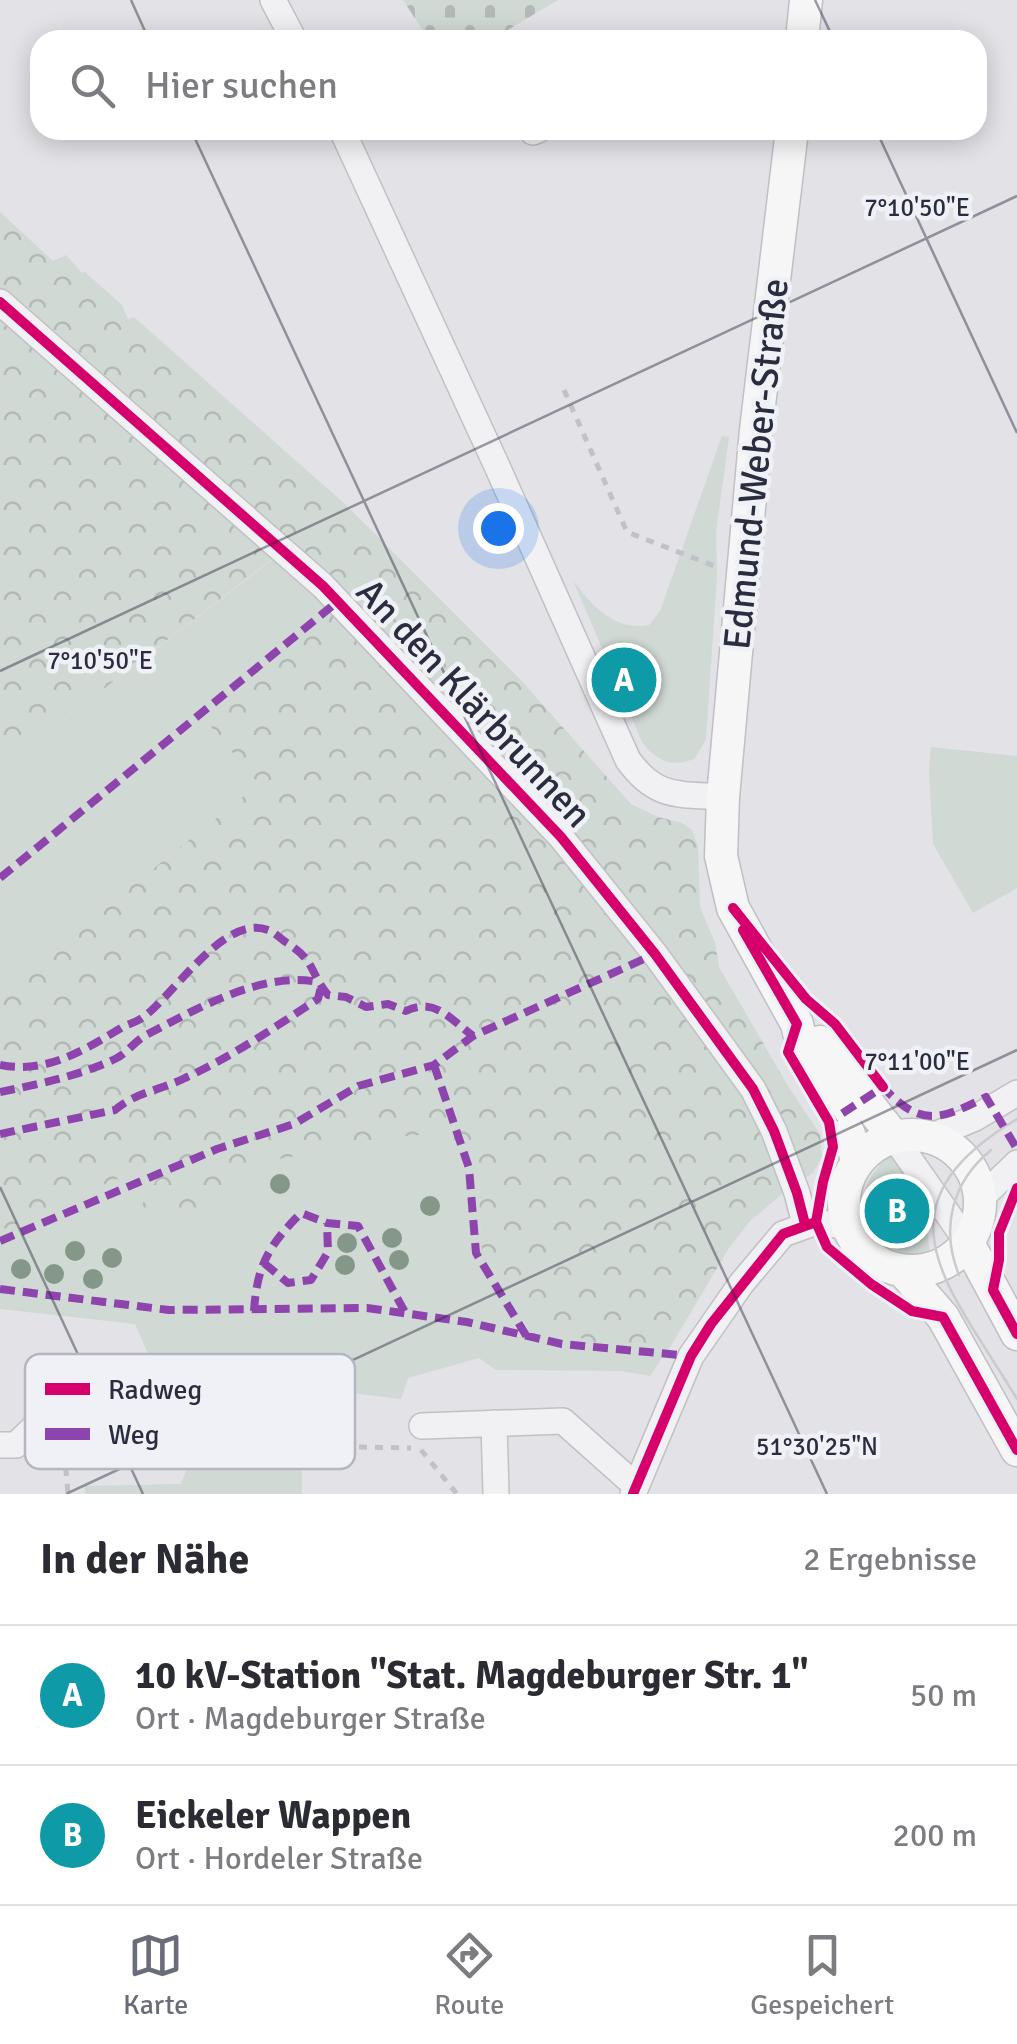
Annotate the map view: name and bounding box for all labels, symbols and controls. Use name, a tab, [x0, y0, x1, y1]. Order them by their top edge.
search box	[30, 30, 987, 140]
icon: search	[65, 58, 120, 113]
text: Hier suchen	[145, 62, 338, 109]
text: 7°10'50"E	[864, 192, 970, 223]
street label: Edmund-Weber-Straße	[713, 276, 799, 652]
your location	[473, 503, 524, 554]
street label: An den Klärbrunnen	[346, 569, 602, 837]
pin: A	[592, 642, 656, 718]
text: 7°10'50"E	[47, 645, 153, 676]
text: 7°11'00"E	[864, 1046, 970, 1077]
pin: B	[864, 1174, 930, 1248]
legend	[25, 1354, 355, 1469]
text: Radweg	[108, 1373, 202, 1407]
text: Weg	[108, 1418, 160, 1452]
text: 51°30'25"N	[756, 1431, 878, 1462]
text: In der Nähe	[40, 1534, 249, 1585]
text: 2 Ergebnisse	[803, 1540, 977, 1579]
text: 10 kV-Station "Stat. Magdeburger Str. 1"	[135, 1652, 809, 1699]
text: A	[62, 1676, 83, 1715]
text: 50 m	[910, 1676, 977, 1715]
text: Ort · Magdeburger Straße	[135, 1699, 486, 1738]
text: Eickeler Wappen	[135, 1792, 411, 1839]
text: B	[63, 1816, 82, 1855]
text: 200 m	[893, 1816, 977, 1855]
text: Ort · Hordeler Straße	[135, 1839, 423, 1878]
tab: Karte	[123, 1928, 188, 2022]
tab: Route	[434, 1928, 504, 2022]
tab: Gespeichert	[750, 1928, 894, 2022]

